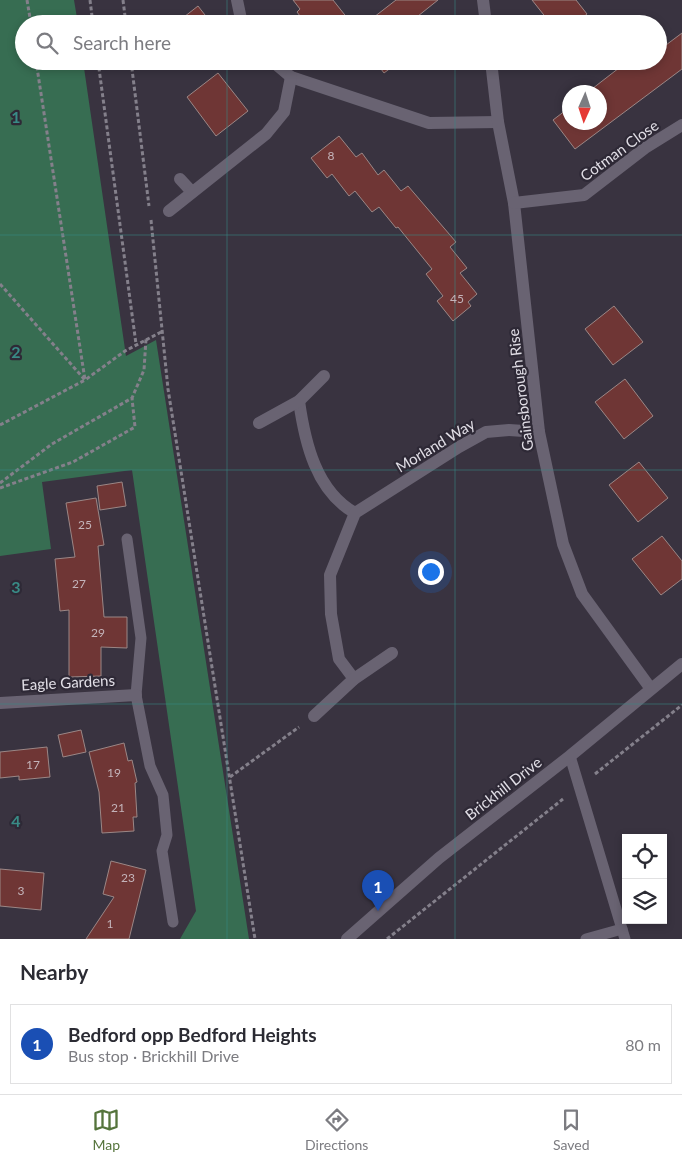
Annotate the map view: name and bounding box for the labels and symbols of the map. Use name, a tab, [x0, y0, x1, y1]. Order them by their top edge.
north arrow	[562, 85, 607, 130]
text: 1	[11, 107, 21, 126]
street label: Cotman Close	[576, 116, 662, 184]
house number: 8	[328, 148, 335, 163]
house number: 45	[450, 291, 464, 306]
street label: Gainsborough Rise	[504, 328, 536, 452]
text: 2	[11, 342, 21, 361]
street label: Morland Way	[392, 414, 478, 476]
house number: 25	[78, 517, 92, 532]
your location	[418, 559, 444, 585]
house number: 27	[72, 576, 86, 591]
text: 3	[11, 577, 21, 596]
house number: 29	[91, 625, 105, 640]
street label: Eagle Gardens	[21, 671, 115, 693]
street label: Brickhill Drive	[461, 753, 545, 823]
house number: 17	[26, 757, 40, 772]
house number: 19	[107, 765, 121, 780]
house number: 21	[111, 800, 125, 815]
text: 4	[11, 811, 21, 830]
house number: 23	[121, 870, 135, 885]
pin: 1	[362, 870, 394, 911]
house number: 3	[18, 883, 25, 898]
house number: 1	[107, 916, 114, 931]

